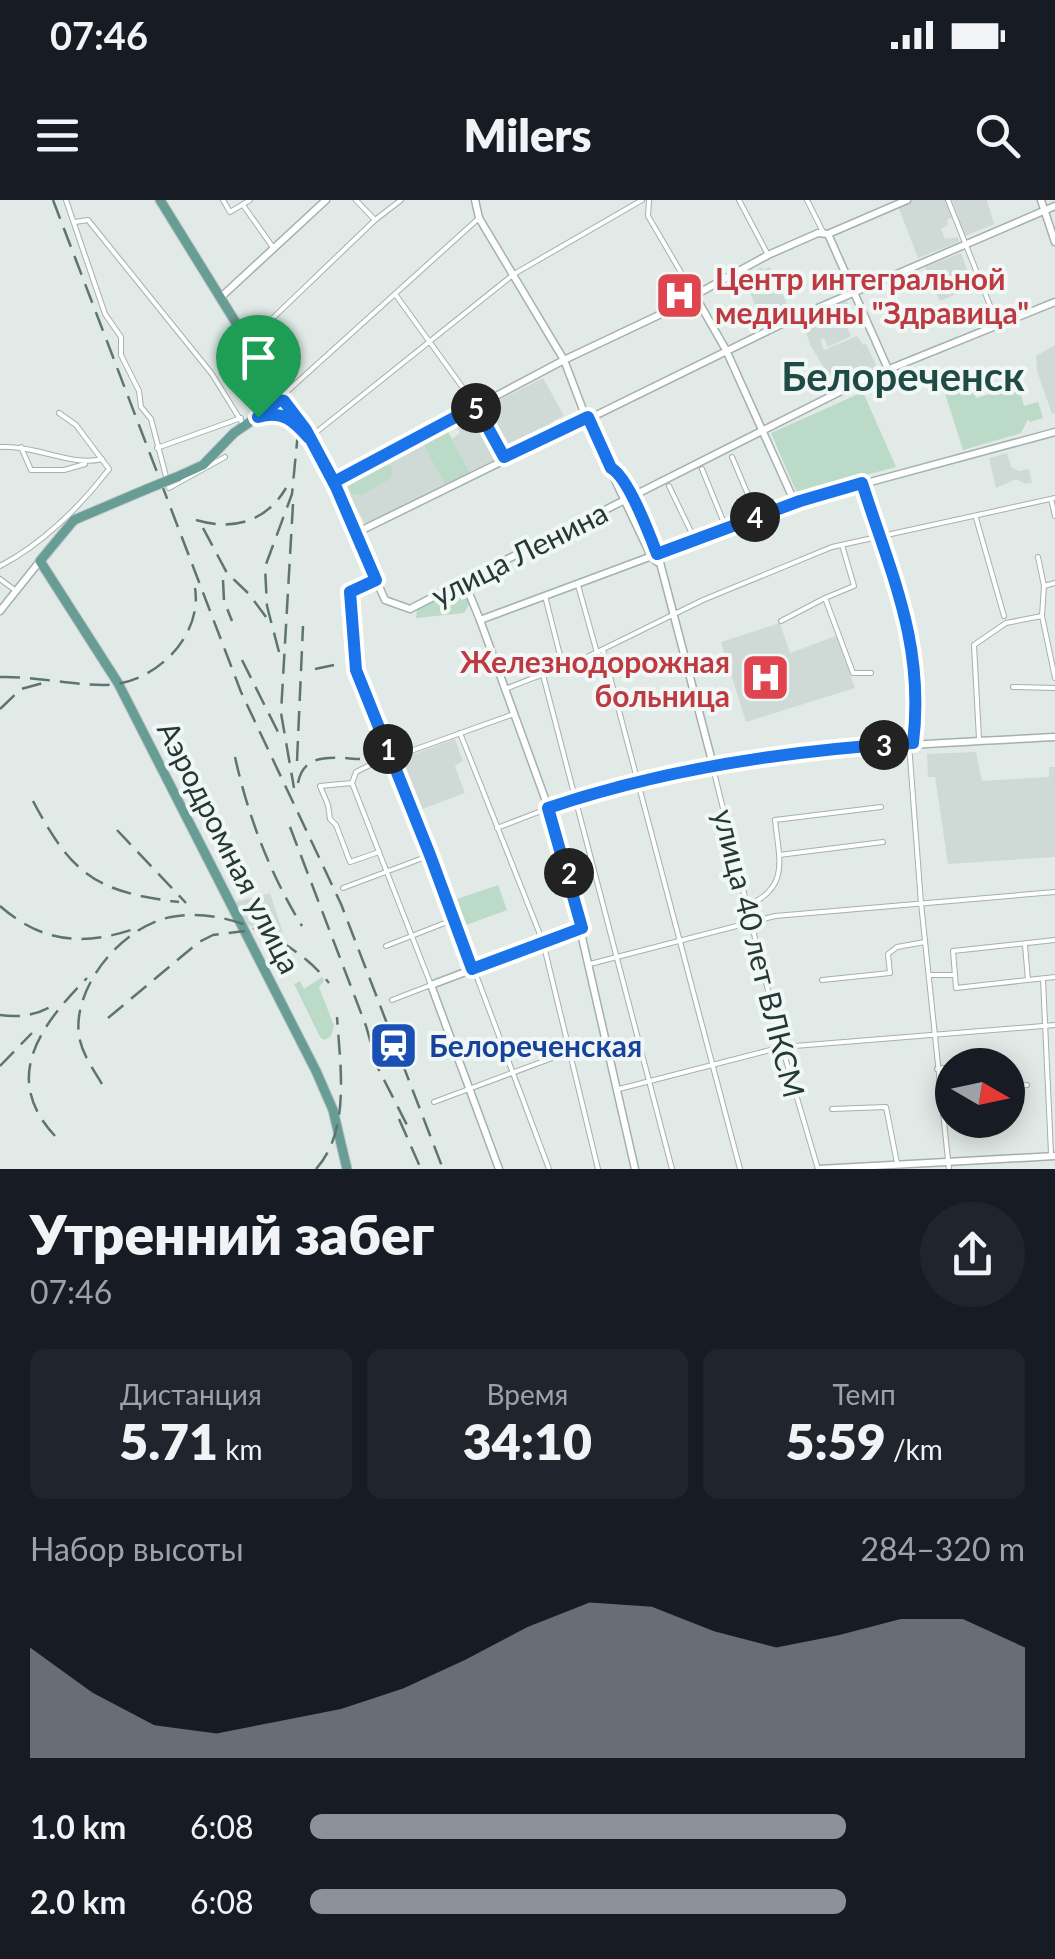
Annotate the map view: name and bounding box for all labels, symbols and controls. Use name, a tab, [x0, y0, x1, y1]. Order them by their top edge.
text: 07:46	[50, 12, 148, 58]
icon: menu	[30, 108, 85, 163]
text: Milers	[463, 108, 592, 162]
icon: search	[970, 108, 1025, 163]
place label: Центр интегральной медицины "Здравица"	[715, 260, 1029, 330]
hospital icon: Центр интегральной медицины "Здравица"	[654, 269, 706, 321]
pin	[216, 315, 301, 418]
icon: arrive	[231, 330, 286, 385]
district label: Белореченск	[781, 352, 1025, 400]
pin: 5	[451, 383, 501, 433]
text: 5	[468, 391, 484, 425]
pin: 4	[730, 492, 780, 542]
street label: улица Ленина	[425, 493, 613, 613]
text: 4	[747, 500, 763, 534]
place label: Железнодорожная больница	[460, 643, 730, 713]
hospital icon: Железнодорожная больница	[739, 652, 791, 704]
street label: Аэродромная улица	[151, 715, 309, 979]
pin: 3	[859, 720, 909, 770]
pin: 1	[363, 724, 413, 774]
text: 3	[876, 728, 892, 762]
text: 1	[380, 732, 396, 766]
street label: улица 40 лет ВЛКСМ	[707, 805, 813, 1101]
pin: 2	[544, 848, 594, 898]
text: 2	[561, 856, 577, 890]
station icon: Белореченская	[368, 1019, 420, 1071]
place label: Белореченская	[429, 1027, 642, 1063]
north arrow	[935, 1048, 1025, 1138]
map controls	[935, 1048, 1025, 1138]
text: Утренний забег	[30, 1201, 434, 1267]
button: share	[920, 1202, 1025, 1307]
text: 07:46	[30, 1272, 112, 1311]
text: Дистанция	[120, 1377, 262, 1411]
text: Время	[487, 1377, 568, 1411]
text: Темп	[832, 1377, 896, 1411]
text: 5.71	[119, 1411, 218, 1471]
text: 34:10	[463, 1411, 592, 1471]
text: 5:59	[785, 1411, 886, 1471]
text: km	[218, 1432, 263, 1466]
text: /km	[886, 1432, 943, 1466]
text: Набор высоты	[30, 1529, 244, 1568]
text: 284–320 m	[861, 1529, 1025, 1568]
text: 1.0 km	[30, 1807, 126, 1846]
text: 6:08	[190, 1807, 254, 1846]
text: 2.0 km	[30, 1882, 126, 1921]
text: 6:08	[190, 1882, 254, 1921]

